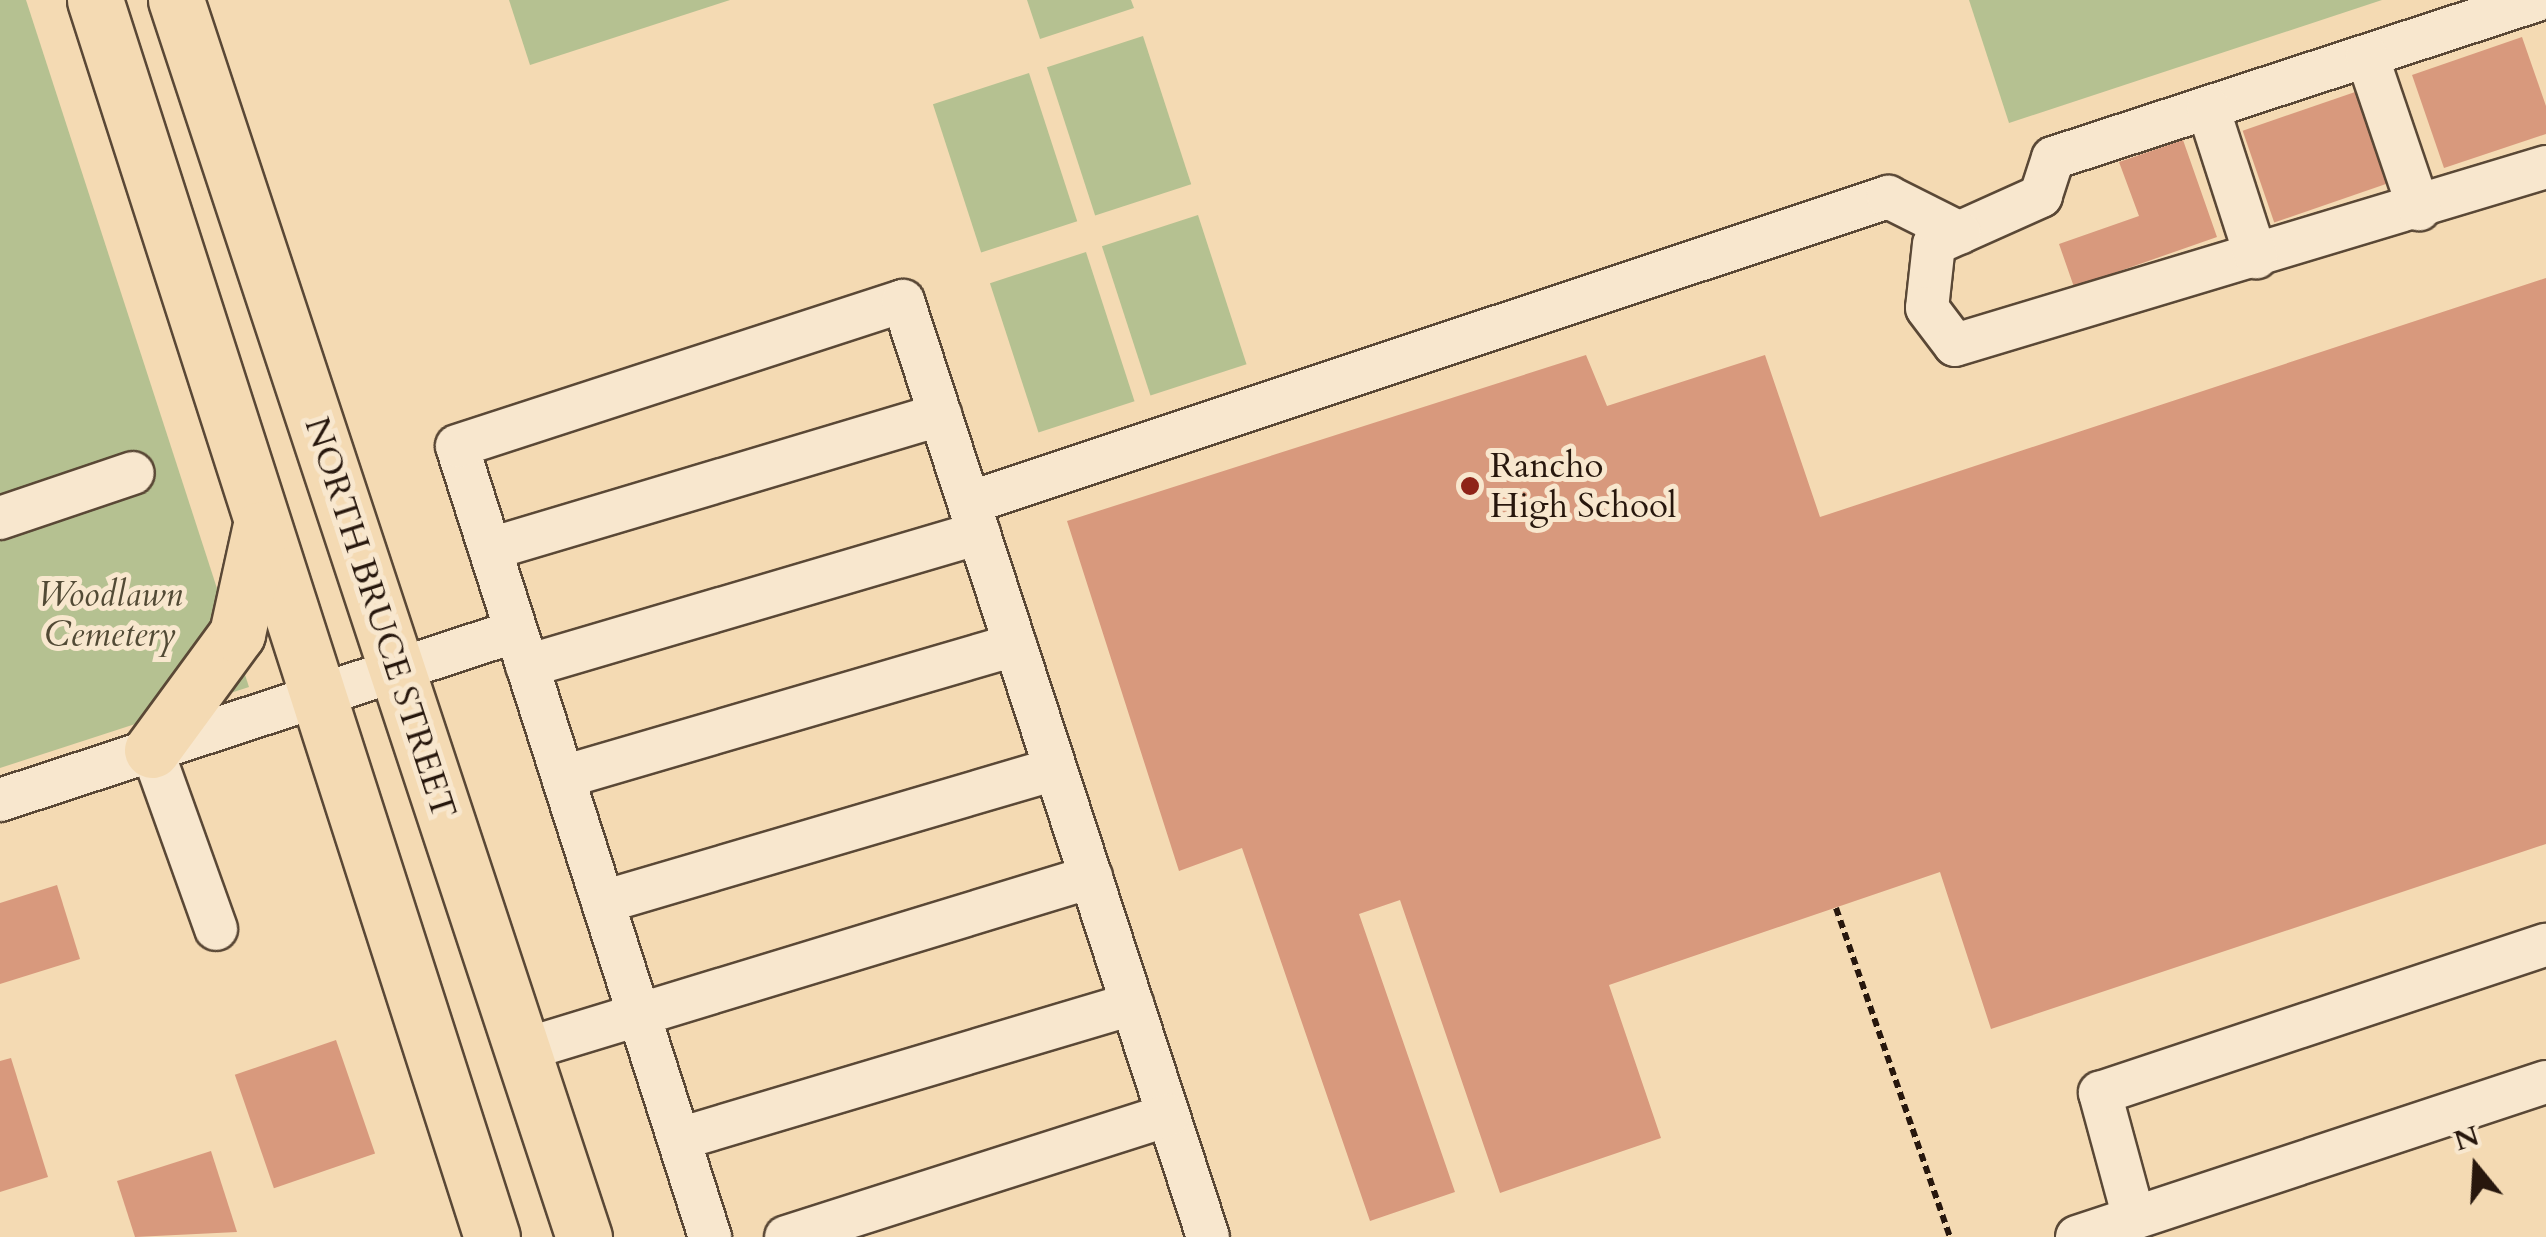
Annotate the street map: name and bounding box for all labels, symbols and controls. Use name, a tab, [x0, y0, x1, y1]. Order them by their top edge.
street label: NORTH BRUCE STREET	[295, 412, 465, 824]
place label: Rancho High School	[1490, 445, 1677, 527]
marker: Rancho High School	[1459, 475, 1481, 497]
park label: Woodlawn Cemetery	[38, 574, 182, 656]
north arrow	[2426, 1117, 2526, 1217]
text: N	[2449, 1117, 2484, 1160]

